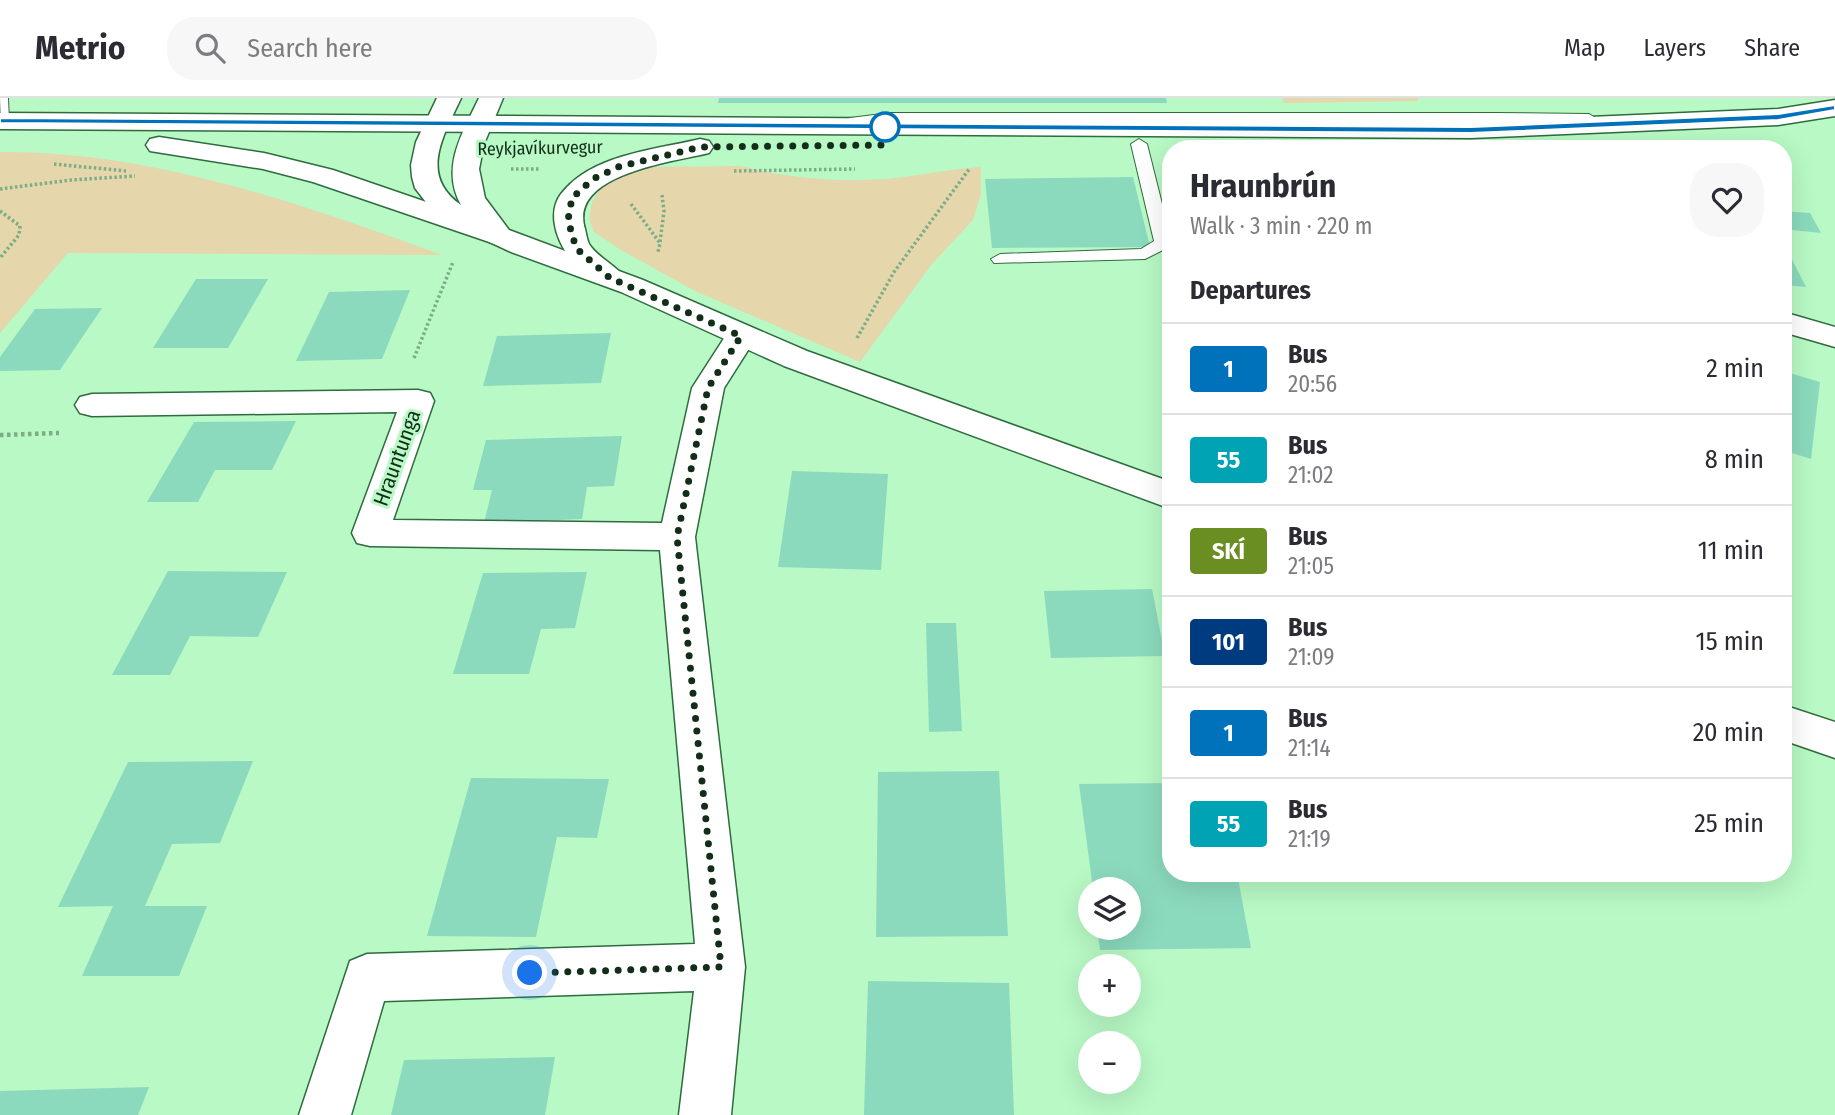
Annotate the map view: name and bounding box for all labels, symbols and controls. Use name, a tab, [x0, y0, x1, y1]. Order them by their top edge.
search box	[167, 17, 657, 80]
text: Metrio	[35, 28, 125, 68]
icon: search	[191, 29, 229, 67]
text: Search here	[247, 33, 373, 64]
text: Map	[1564, 34, 1606, 62]
text: Layers	[1644, 34, 1706, 62]
text: Share	[1744, 34, 1800, 62]
unlabelled marker	[870, 112, 900, 142]
street label: Reykjavíkurvegur	[477, 136, 604, 160]
button: heart	[1690, 163, 1764, 237]
text: Hraunbrún	[1190, 166, 1336, 206]
text: Walk · 3 min · 220 m	[1190, 212, 1372, 240]
text: Departures	[1190, 275, 1311, 306]
text: Bus	[1288, 339, 1327, 370]
text: 2 min	[1706, 353, 1764, 384]
text: 1	[1223, 355, 1234, 383]
text: 20:56	[1288, 370, 1337, 398]
street label: Hrauntunga	[368, 406, 426, 510]
text: Bus	[1288, 430, 1327, 461]
text: 8 min	[1705, 444, 1764, 475]
text: 55	[1217, 446, 1240, 474]
text: 21:02	[1288, 461, 1333, 489]
text: Bus	[1288, 521, 1327, 552]
text: 11 min	[1698, 535, 1764, 566]
text: SKÍ	[1212, 537, 1245, 565]
text: 21:05	[1288, 552, 1334, 580]
text: Bus	[1288, 612, 1327, 643]
text: 15 min	[1696, 626, 1764, 657]
text: 101	[1212, 628, 1245, 656]
text: 21:09	[1288, 643, 1334, 671]
text: Bus	[1288, 703, 1327, 734]
text: 20 min	[1693, 717, 1764, 748]
text: 1	[1223, 719, 1234, 747]
text: 21:14	[1288, 734, 1331, 762]
text: Bus	[1288, 794, 1327, 825]
text: 25 min	[1694, 808, 1764, 839]
text: 55	[1217, 810, 1240, 838]
text: 21:19	[1288, 825, 1331, 853]
map controls	[1078, 877, 1141, 1094]
button: layers	[1078, 877, 1141, 940]
button: +	[1078, 954, 1141, 1017]
your location	[512, 955, 547, 990]
button: −	[1078, 1031, 1141, 1094]

